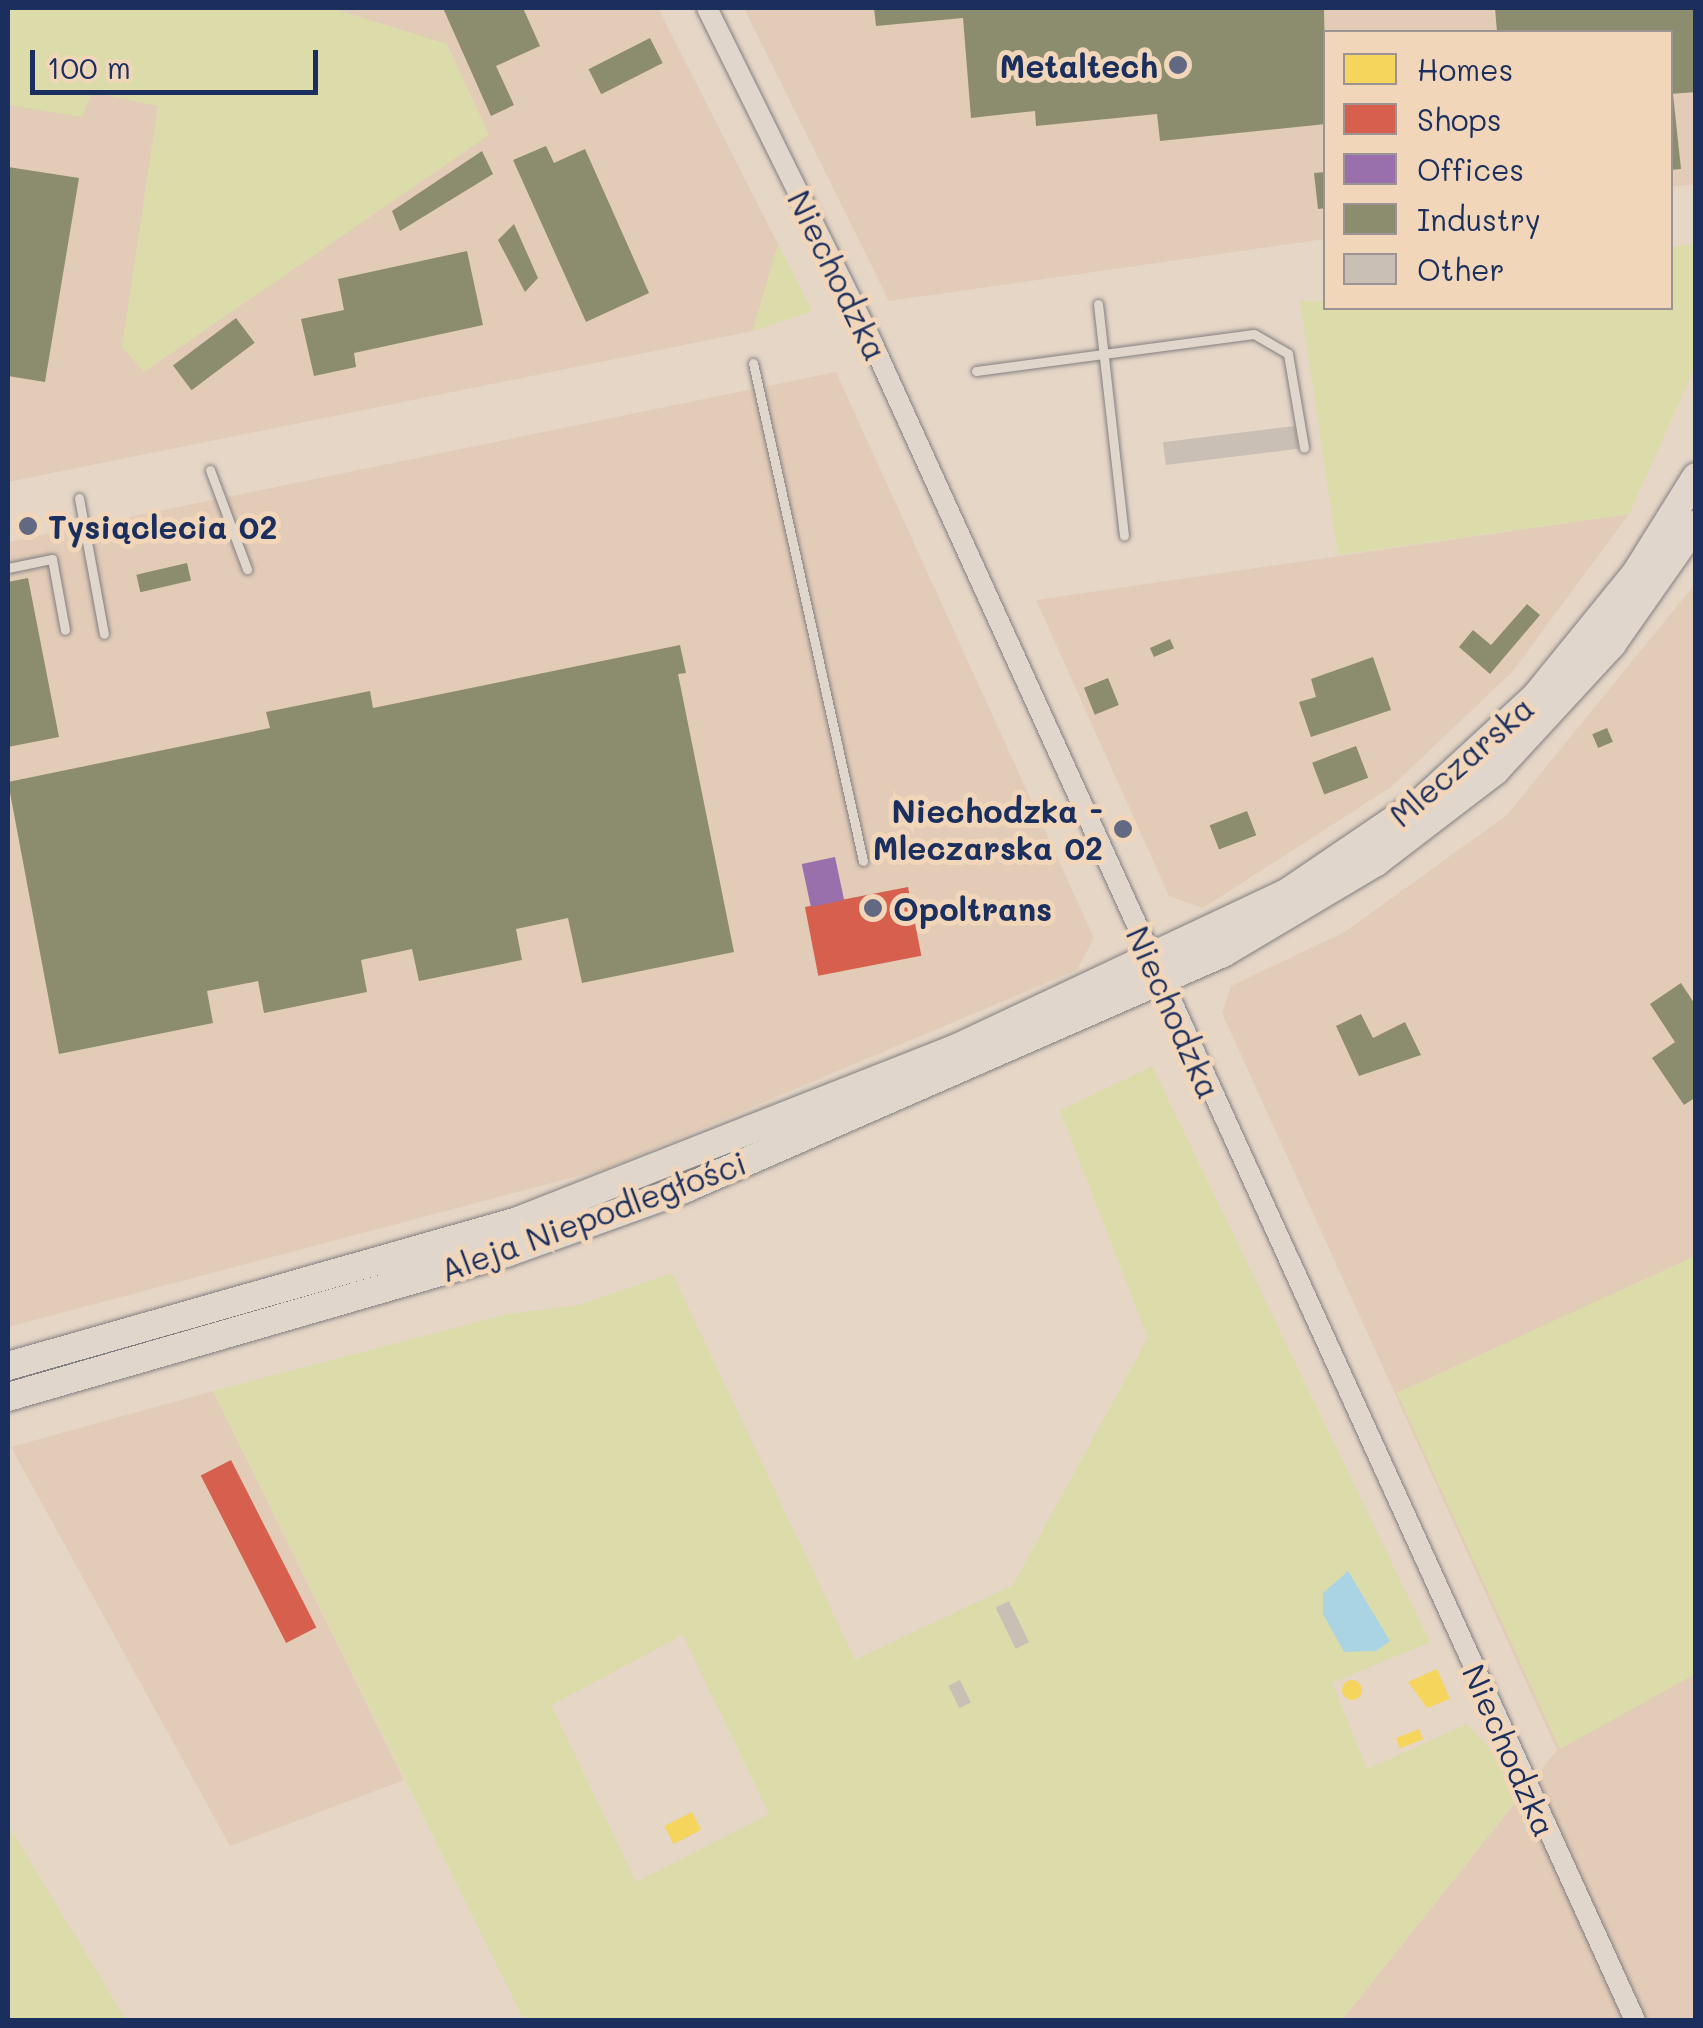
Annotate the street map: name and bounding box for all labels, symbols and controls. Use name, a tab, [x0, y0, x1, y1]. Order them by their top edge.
scale bar	[35, 30, 322, 92]
legend	[1323, 30, 1673, 310]
place label: Metaltech	[1000, 46, 1158, 84]
text: 100 m	[47, 47, 131, 87]
text: Homes	[1417, 49, 1513, 89]
marker: Metaltech	[1167, 54, 1189, 76]
text: Shops	[1417, 99, 1502, 139]
text: Offices	[1417, 149, 1524, 189]
street label: Niechodzka	[780, 184, 896, 366]
text: Industry	[1417, 199, 1541, 239]
text: Other	[1417, 249, 1505, 289]
place label: Tysiąclecia 02	[48, 507, 277, 545]
marker: Tysiąclecia 02	[17, 515, 39, 537]
street label: Mleczarska	[1381, 688, 1541, 834]
place label: Niechodzka - Mleczarska 02	[873, 792, 1103, 867]
marker: Niechodzka - Mleczarska 02	[1112, 818, 1134, 840]
place label: Opoltrans	[893, 889, 1052, 927]
marker: Opoltrans	[862, 897, 884, 919]
street label: Niechodzka	[1119, 920, 1229, 1104]
street label: Aleja Niepodległości	[435, 1143, 751, 1289]
street label: Niechodzka	[1455, 1658, 1565, 1842]

